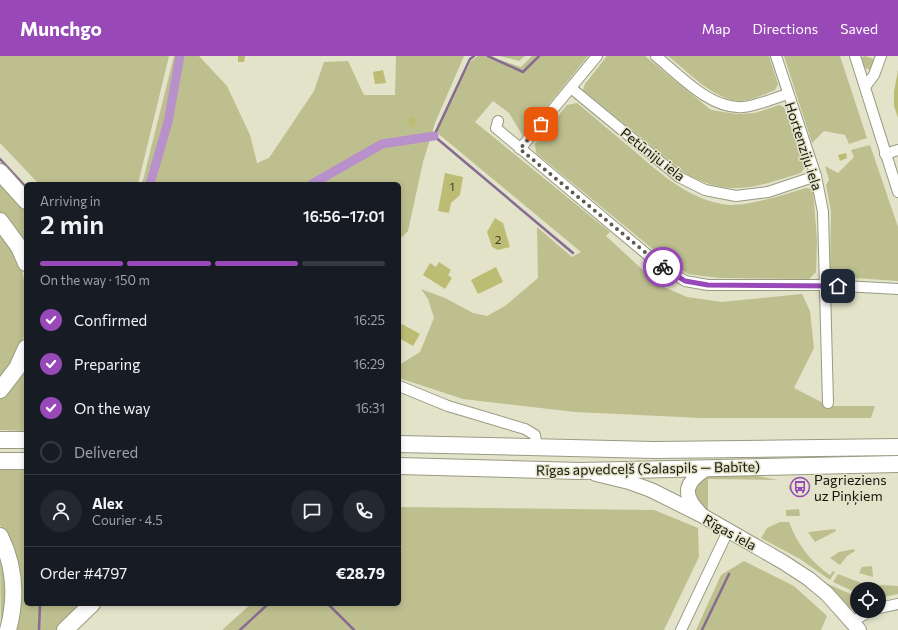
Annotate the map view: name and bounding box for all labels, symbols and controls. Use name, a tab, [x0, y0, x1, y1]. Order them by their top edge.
text: Munchgo	[20, 17, 102, 40]
text: Map	[702, 20, 731, 37]
text: Directions	[753, 20, 818, 37]
text: Saved	[840, 20, 878, 37]
street label: Hortenziju iela	[782, 100, 826, 192]
pin	[524, 107, 558, 141]
icon: bag	[530, 113, 552, 135]
street label: Petūniju iela	[617, 124, 689, 184]
house number: 1	[449, 179, 455, 193]
text: Arriving in	[40, 193, 100, 209]
text: 16:56–17:01	[303, 207, 385, 225]
text: 2 min	[40, 208, 104, 239]
house number: 2	[495, 232, 502, 246]
courier	[643, 247, 683, 287]
icon: bike	[652, 256, 674, 278]
pin	[821, 269, 855, 303]
text: On the way · 150 m	[40, 272, 150, 288]
icon: home	[827, 275, 849, 297]
icon: check	[40, 309, 62, 331]
text: Confirmed	[74, 311, 147, 329]
text: 16:25	[354, 312, 385, 328]
icon: check	[40, 353, 62, 375]
text: Preparing	[74, 355, 140, 373]
text: 16:29	[353, 356, 385, 372]
icon: check	[40, 397, 62, 419]
text: On the way	[74, 399, 151, 417]
text: 16:31	[356, 400, 385, 416]
text: Delivered	[74, 443, 138, 461]
street label: Rīgas apvedceļš (Salaspils — Babīte)	[536, 458, 760, 479]
place label: Pagrieziens uz Piņķiem	[814, 471, 887, 505]
bus stop icon: Pagrieziens uz Piņķiem	[789, 476, 811, 498]
button: person	[40, 490, 82, 532]
button: chat	[291, 490, 333, 532]
button: phone	[343, 490, 385, 532]
text: Alex	[92, 494, 123, 512]
street label: Rīgas iela	[700, 510, 760, 554]
text: Courier · 4.5	[92, 512, 163, 528]
text: Order #4797	[40, 564, 127, 582]
text: €28.79	[336, 564, 385, 582]
map controls	[850, 582, 886, 618]
button: locate	[850, 582, 886, 618]

